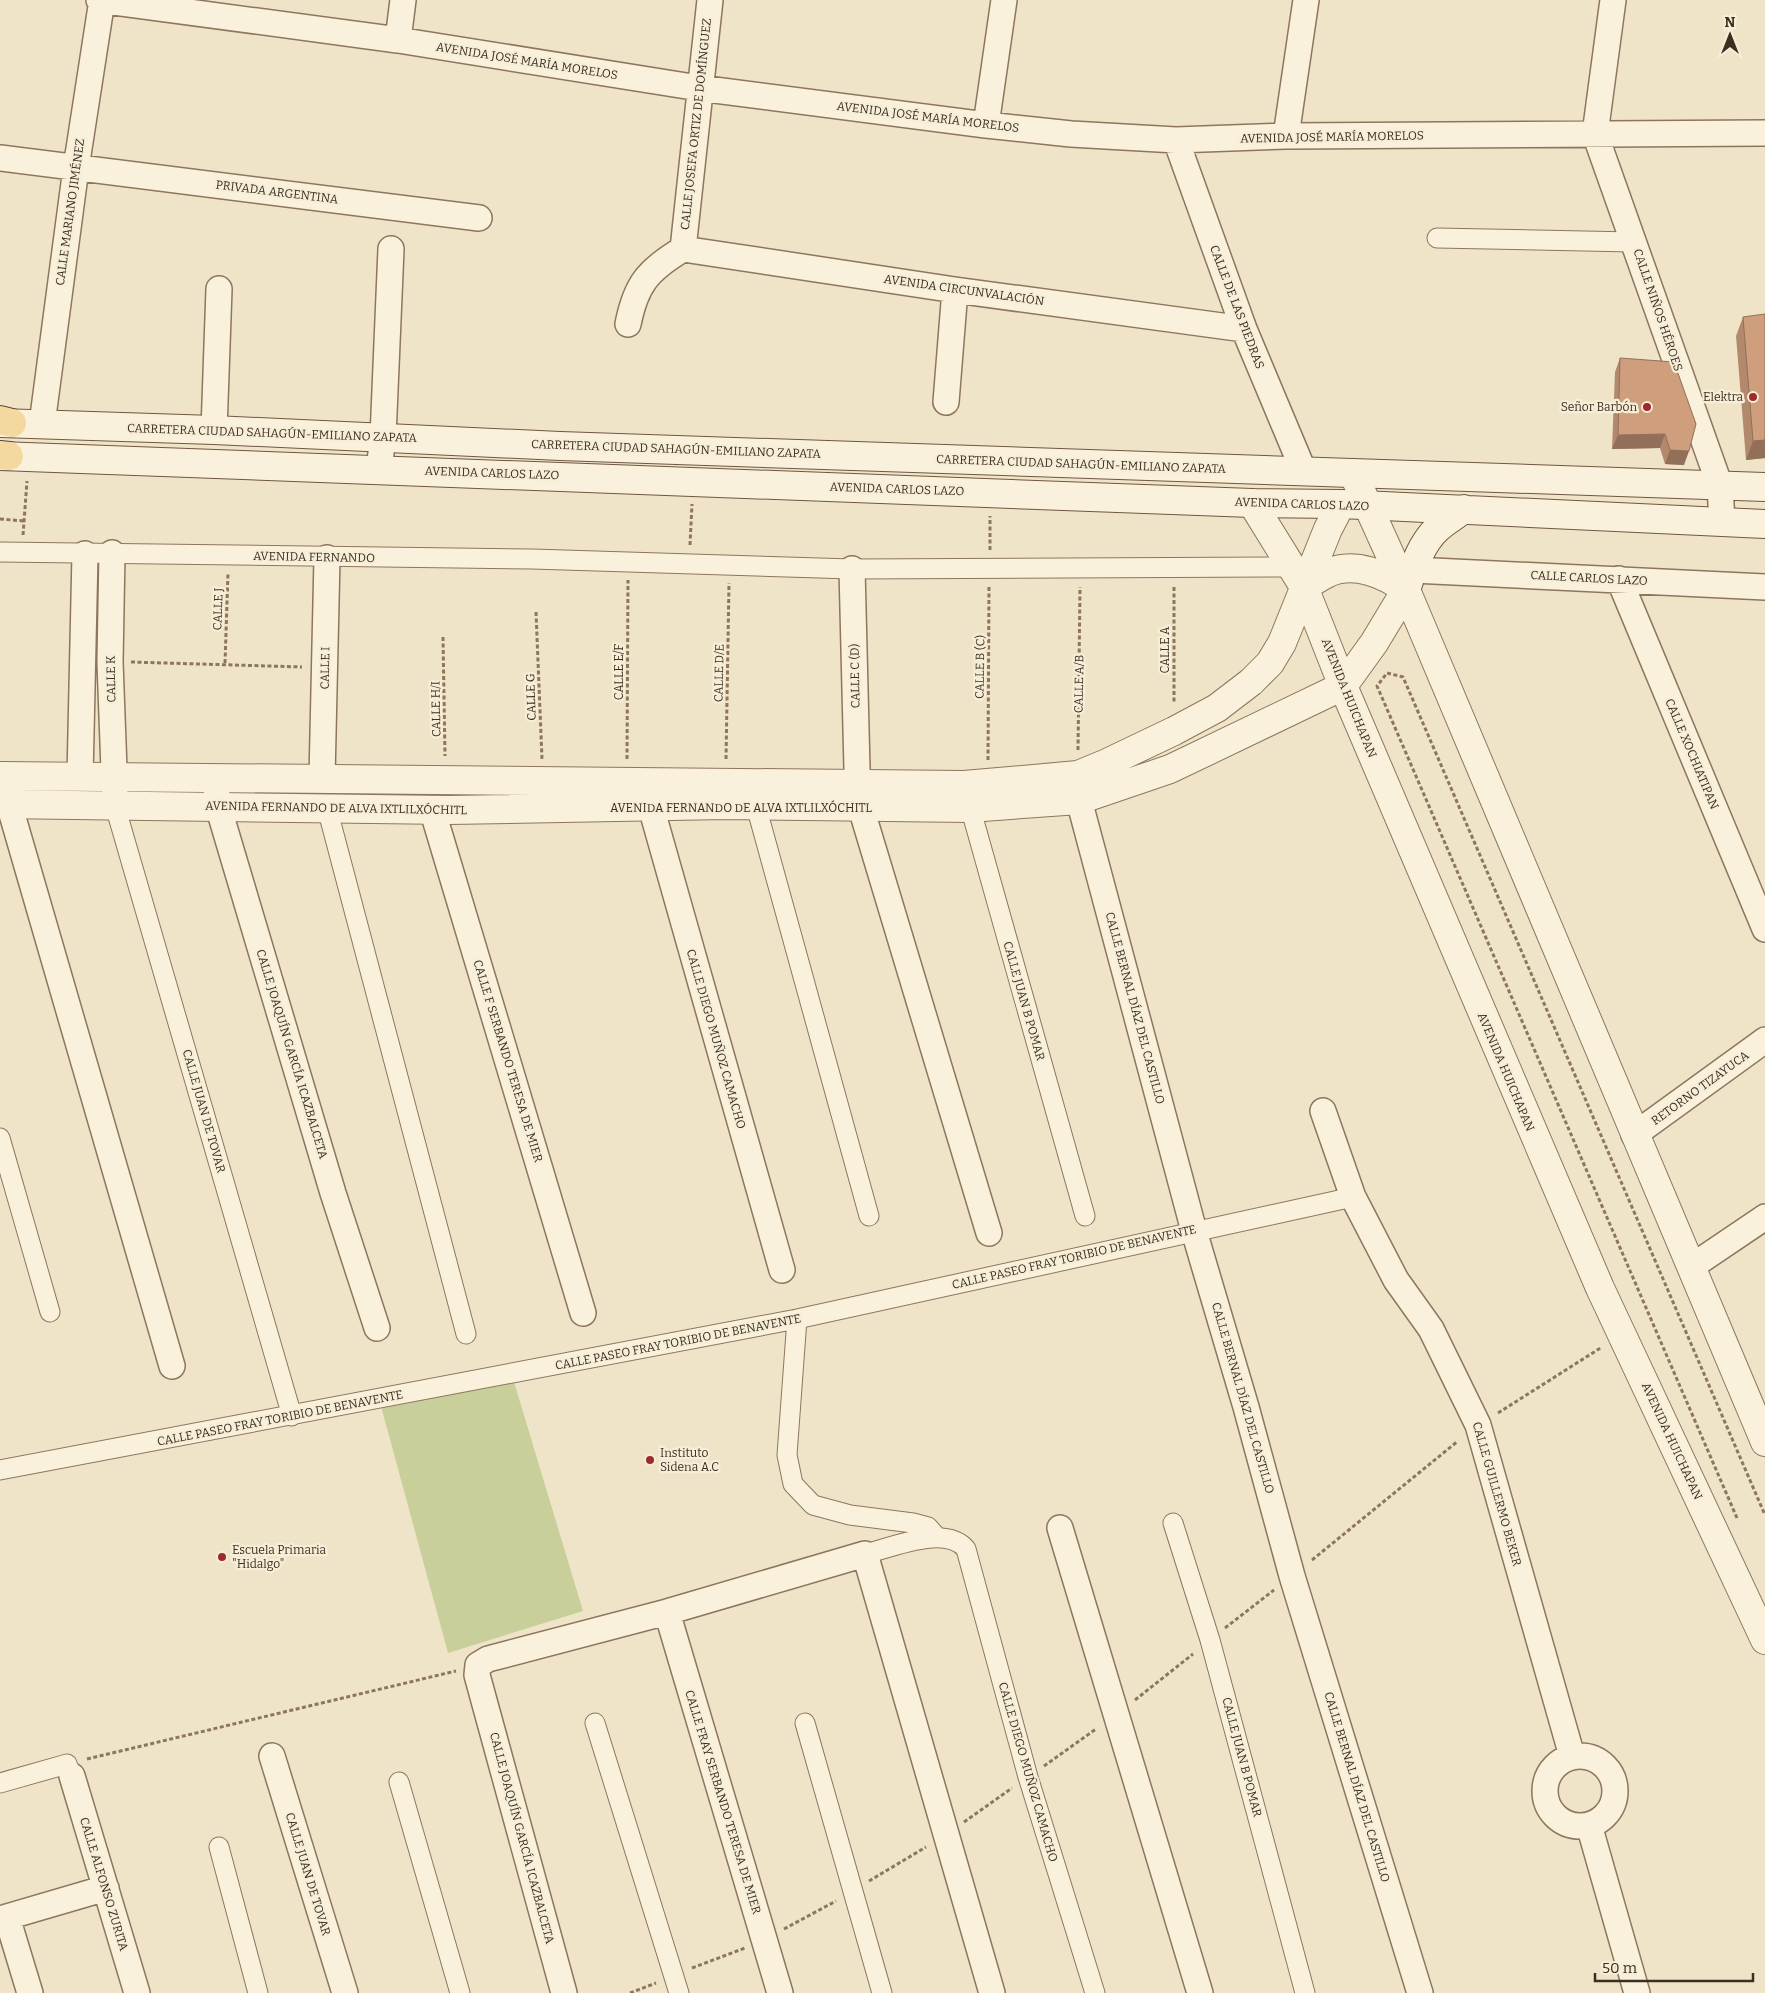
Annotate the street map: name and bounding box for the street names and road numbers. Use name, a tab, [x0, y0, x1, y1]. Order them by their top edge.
street label: CALLE JOSEFA ORTIZ DE DOMÍNGUEZ	[677, 17, 714, 231]
street label: AVENIDA JOSÉ MARÍA MORELOS	[435, 39, 619, 82]
street label: AVENIDA JOSÉ MARÍA MORELOS	[836, 98, 1020, 135]
street label: AVENIDA JOSÉ MARÍA MORELOS	[1240, 127, 1424, 146]
street label: CALLE MARIANO JIMÉNEZ	[52, 137, 87, 286]
street label: PRIVADA ARGENTINA	[215, 178, 340, 207]
street label: CALLE DE LAS PIEDRAS	[1207, 243, 1267, 371]
street label: CALLE NIÑOS HÉROES	[1630, 247, 1686, 373]
street label: AVENIDA CIRCUNVALACIÓN	[883, 271, 1046, 308]
street label: CARRETERA CIUDAD SAHAGÚN-EMILIANO ZAPATA	[127, 420, 418, 445]
street label: CARRETERA CIUDAD SAHAGÚN-EMILIANO ZAPATA	[531, 436, 822, 461]
street label: CARRETERA CIUDAD SAHAGÚN-EMILIANO ZAPATA	[936, 451, 1227, 476]
street label: AVENIDA CARLOS LAZO	[425, 464, 560, 482]
street label: AVENIDA CARLOS LAZO	[830, 480, 965, 498]
street label: AVENIDA CARLOS LAZO	[1235, 495, 1370, 513]
street label: AVENIDA FERNANDO	[253, 549, 375, 565]
street label: CALLE CARLOS LAZO	[1530, 568, 1648, 588]
street label: CALLE J	[210, 587, 226, 631]
street label: CALLE A	[1158, 626, 1172, 674]
street label: CALLE B (C)	[971, 635, 988, 699]
street label: AVENIDA HUICHAPAN	[1319, 636, 1380, 760]
street label: CALLE C (D)	[846, 643, 863, 709]
street label: CALLE E/F	[612, 644, 626, 700]
street label: CALLE D/E	[711, 644, 727, 702]
street label: CALLE I	[318, 646, 332, 690]
street label: CALLE K	[104, 655, 118, 703]
street label: CALLE A/B	[1071, 655, 1087, 713]
street label: CALLE G	[523, 673, 539, 721]
street label: CALLE H/I	[429, 681, 443, 737]
street label: CALLE XOCHIATIPAN	[1662, 696, 1722, 812]
street label: AVENIDA FERNANDO DE ALVA IXTLILXÓCHITL	[205, 798, 467, 817]
street label: AVENIDA FERNANDO DE ALVA IXTLILXÓCHITL	[610, 800, 872, 815]
street label: CALLE BERNAL DÍAZ DEL CASTILLO	[1103, 910, 1168, 1106]
street label: CALLE JUAN B POMAR	[1000, 940, 1048, 1062]
street label: CALLE JOAQUÍN GARCÍA ICAZBALCETA	[253, 947, 332, 1161]
street label: CALLE DIEGO MUÑOZ CAMACHO	[684, 947, 749, 1131]
street label: CALLE F SERBANDO TERESA DE MIER	[470, 958, 546, 1164]
street label: AVENIDA HUICHAPAN	[1475, 1011, 1538, 1134]
street label: CALLE JUAN DE TOVAR	[180, 1048, 228, 1174]
street label: RETORNO TIZAYUCA	[1649, 1048, 1752, 1128]
street label: CALLE PASEO FRAY TORIBIO DE BENAVENTE	[951, 1222, 1197, 1292]
street label: CALLE BERNAL DÍAZ DEL CASTILLO	[1209, 1300, 1278, 1495]
street label: CALLE PASEO FRAY TORIBIO DE BENAVENTE	[554, 1311, 802, 1373]
street label: AVENIDA HUICHAPAN	[1639, 1380, 1706, 1502]
street label: CALLE PASEO FRAY TORIBIO DE BENAVENTE	[156, 1387, 404, 1449]
street label: CALLE GUILLERMO BEKER	[1470, 1420, 1524, 1568]
street label: CALLE DIEGO MUÑOZ CAMACHO	[996, 1680, 1061, 1864]
street label: CALLE FRAY SERBANDO TERESA DE MIER	[682, 1688, 764, 1916]
street label: CALLE BERNAL DÍAZ DEL CASTILLO	[1321, 1690, 1394, 1884]
street label: CALLE JUAN B POMAR	[1219, 1696, 1265, 1819]
street label: CALLE JOAQUÍN GARCÍA ICAZBALCETA	[487, 1730, 558, 1946]
street label: CALLE JUAN DE TOVAR	[283, 1811, 333, 1937]
street label: CALLE ALFONSO ZURITA	[77, 1815, 131, 1953]

